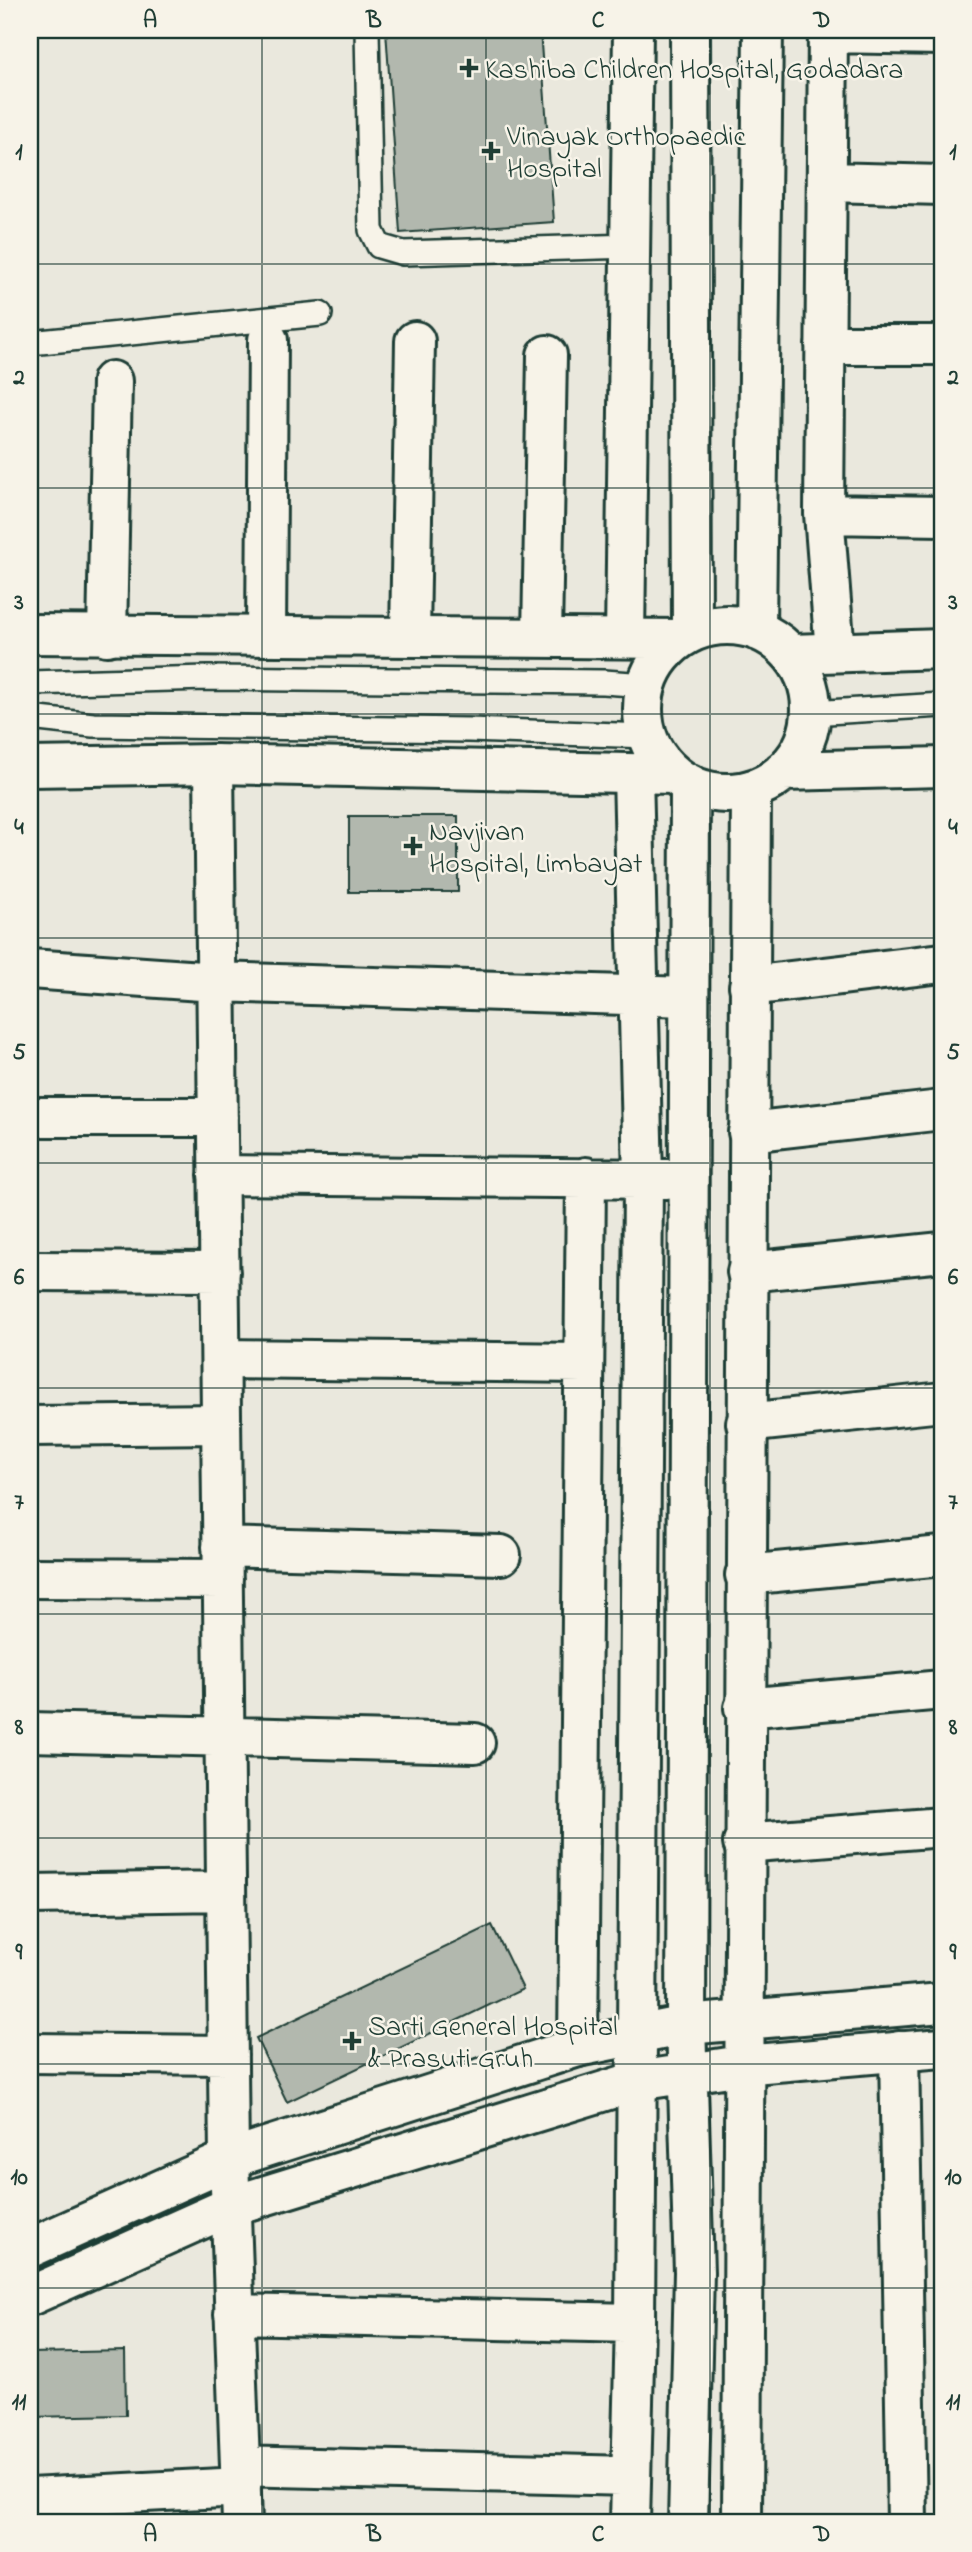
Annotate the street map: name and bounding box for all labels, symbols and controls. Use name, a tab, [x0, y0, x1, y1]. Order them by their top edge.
text: A	[143, 5, 157, 38]
text: B	[365, 5, 382, 38]
text: C	[592, 5, 605, 38]
text: D	[813, 5, 830, 38]
place label: Kashiba Children Hospital, Godadara	[485, 51, 903, 92]
marker: Kashiba Children Hospital, Godadara	[459, 58, 479, 78]
place label: Vinayak Orthopaedic Hospital	[506, 118, 746, 191]
text: 1	[15, 137, 23, 170]
text: 1	[949, 137, 957, 170]
marker: Vinayak Orthopaedic Hospital	[481, 141, 501, 161]
text: 2	[12, 362, 25, 395]
text: 2	[946, 362, 959, 395]
text: 3	[13, 587, 24, 620]
text: 3	[947, 587, 958, 620]
text: 4	[14, 812, 24, 845]
text: 4	[948, 812, 958, 845]
place label: Navjivan Hospital, Limbayat	[429, 813, 643, 886]
marker: Navjivan Hospital, Limbayat	[403, 836, 423, 856]
text: 5	[12, 1037, 26, 1070]
text: 5	[946, 1037, 960, 1070]
text: 6	[14, 1262, 25, 1295]
text: 6	[948, 1262, 959, 1295]
text: 7	[14, 1487, 24, 1520]
text: 7	[948, 1487, 958, 1520]
text: 8	[14, 1712, 24, 1745]
text: 8	[948, 1712, 958, 1745]
text: 9	[15, 1937, 24, 1970]
text: 9	[949, 1937, 958, 1970]
place label: Sarti General Hospital & Prasuti Gruh	[368, 2008, 618, 2081]
marker: Sarti General Hospital & Prasuti Gruh	[342, 2031, 362, 2051]
text: 10	[10, 2162, 28, 2195]
text: 10	[944, 2162, 962, 2195]
text: 11	[12, 2387, 27, 2420]
text: 11	[946, 2387, 961, 2420]
text: A	[143, 2519, 157, 2552]
text: B	[365, 2519, 382, 2552]
text: C	[592, 2519, 605, 2552]
text: D	[813, 2519, 830, 2552]

